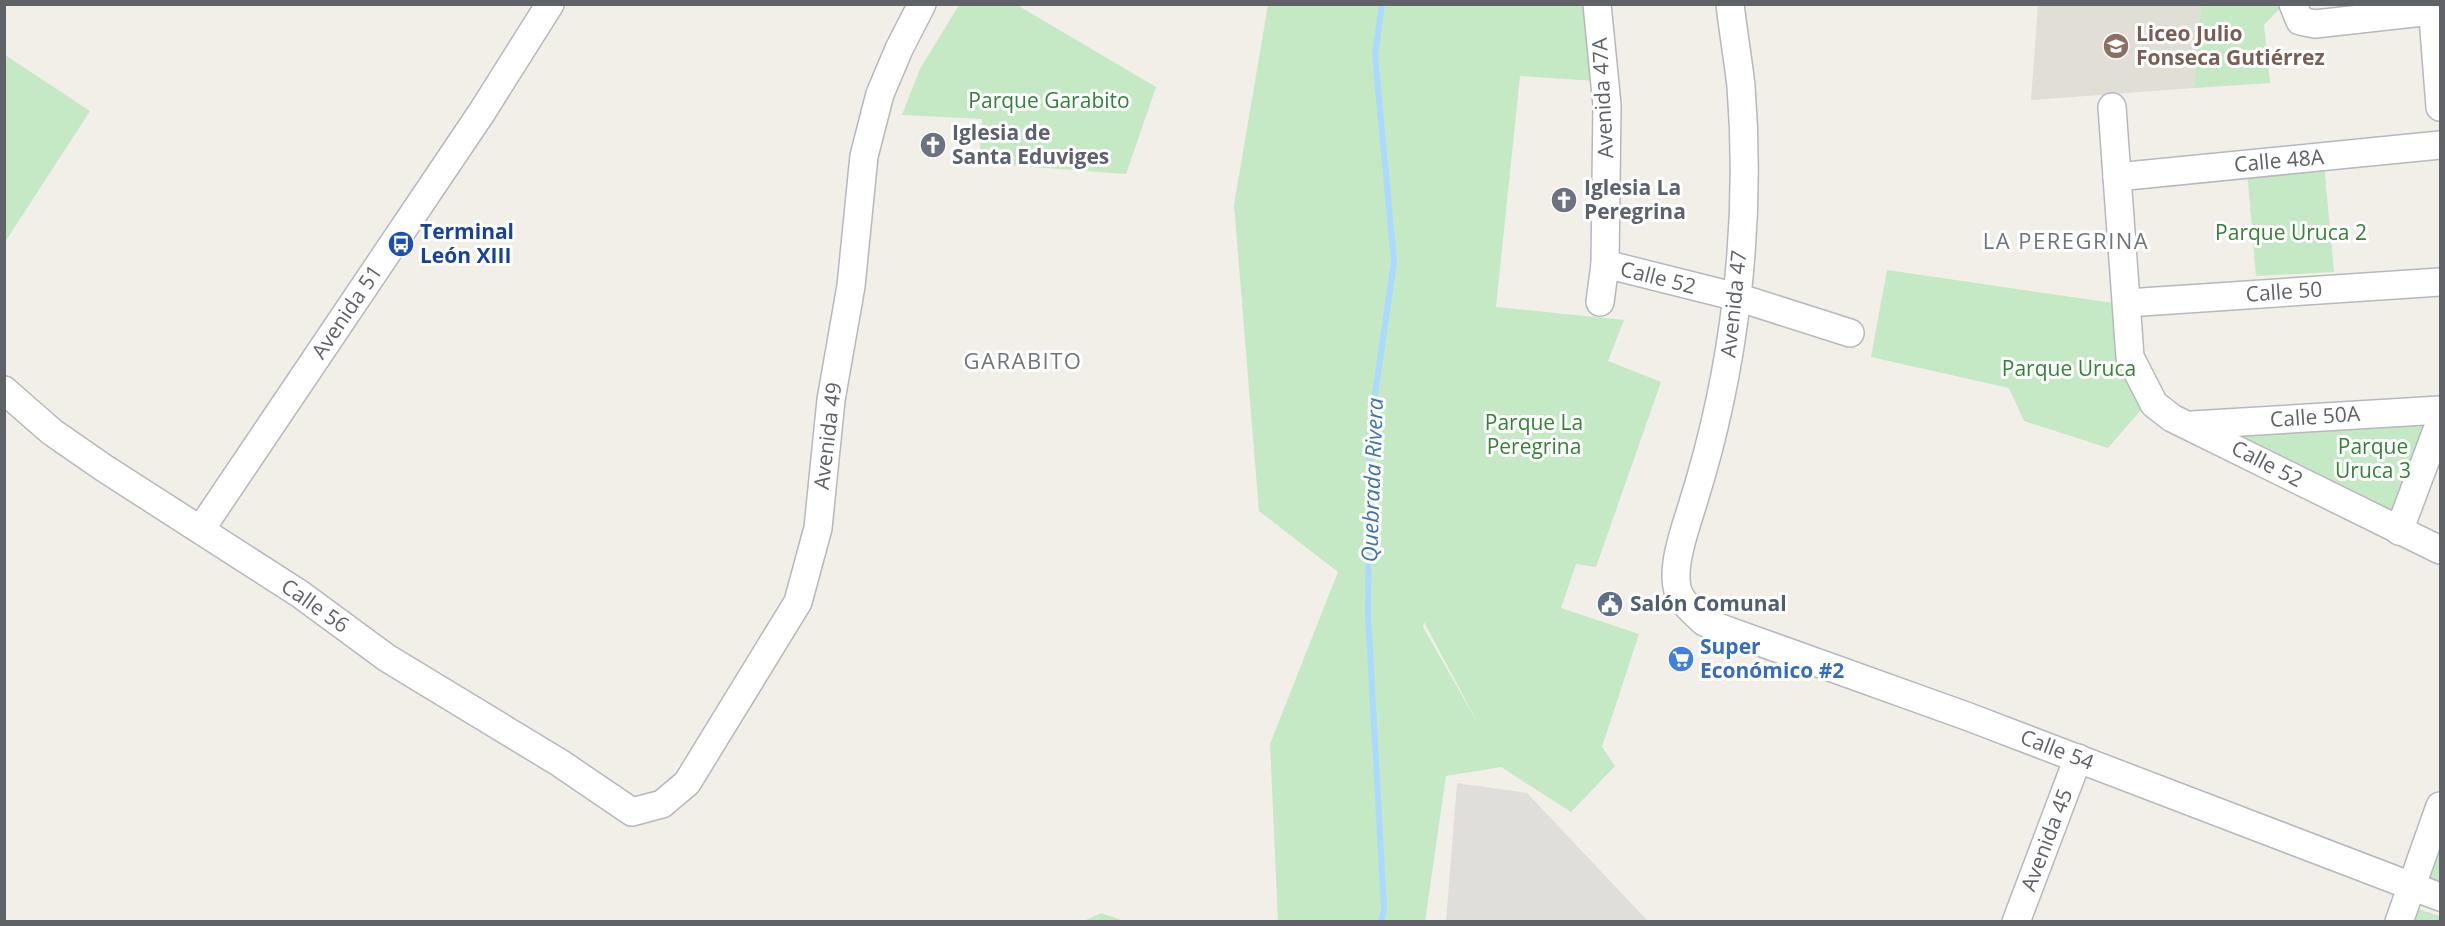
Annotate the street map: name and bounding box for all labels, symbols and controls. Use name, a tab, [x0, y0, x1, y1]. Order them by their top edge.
place label: Liceo Julio Fonseca Gutiérrez	[2136, 19, 2325, 71]
school or university icon: Liceo Julio Fonseca Gutiérrez	[2101, 31, 2131, 61]
street label: Avenida 47A	[1585, 36, 1619, 159]
park label: Parque Garabito	[968, 86, 1130, 114]
place label: Iglesia de Santa Eduviges	[952, 118, 1109, 170]
church icon: Iglesia de Santa Eduviges	[918, 130, 948, 160]
street label: Calle 48A	[2233, 142, 2326, 178]
place label: Iglesia La Peregrina	[1584, 173, 1686, 225]
church icon: Iglesia La Peregrina	[1549, 185, 1579, 215]
place label: Terminal León XIII	[420, 217, 514, 269]
park label: Parque Uruca 2	[2215, 218, 2367, 246]
district label: LA PEREGRINA	[1983, 225, 2149, 255]
bus stop icon: Terminal León XIII	[386, 229, 416, 259]
street label: Avenida 47	[1713, 249, 1753, 359]
street label: Calle 52	[1618, 254, 1699, 300]
street label: Avenida 51	[304, 259, 388, 364]
street label: Calle 50	[2245, 274, 2323, 308]
district label: GARABITO	[964, 345, 1082, 375]
park label: Parque Uruca	[2002, 354, 2136, 382]
street label: Avenida 49	[807, 381, 847, 491]
water label: Quebrada Rivera	[1353, 397, 1389, 563]
street label: Calle 50A	[2269, 399, 2362, 433]
park label: Parque La Peregrina	[1485, 408, 1583, 460]
park label: Parque Uruca 3	[2335, 432, 2411, 484]
street label: Calle 52	[2227, 433, 2308, 493]
street label: Calle 56	[276, 572, 355, 639]
public building icon: Salón Comunal	[1595, 589, 1625, 619]
place label: Salón Comunal	[1630, 589, 1787, 617]
place label: Super Económico #2	[1700, 632, 1844, 684]
supermarket icon: Super Económico #2	[1666, 644, 1696, 674]
street label: Calle 54	[2017, 722, 2098, 776]
street label: Avenida 45	[2014, 784, 2078, 895]

